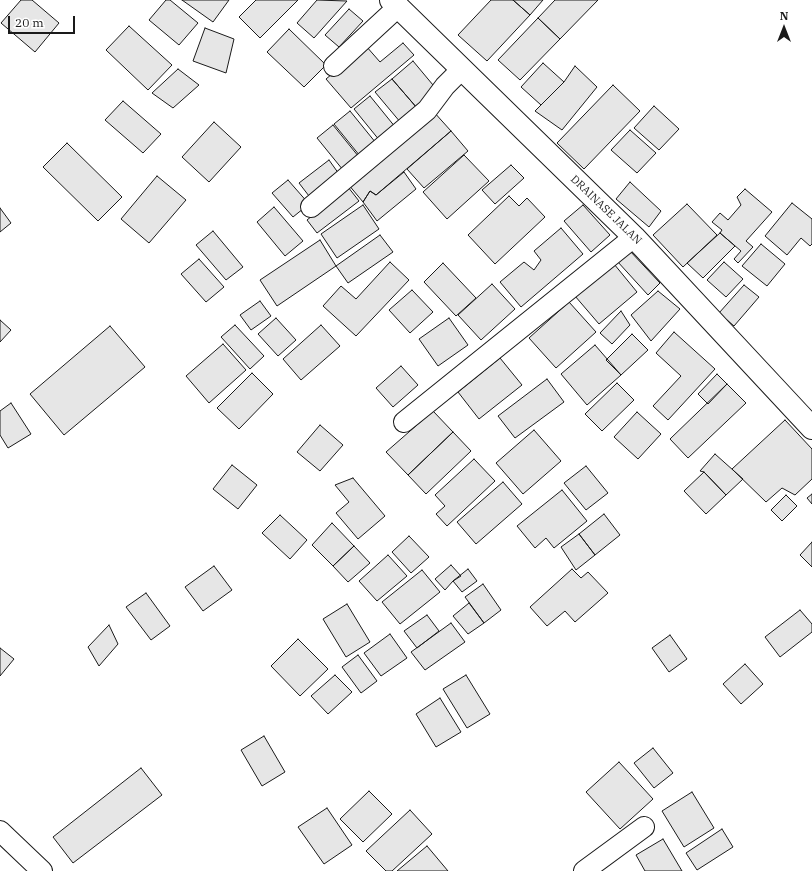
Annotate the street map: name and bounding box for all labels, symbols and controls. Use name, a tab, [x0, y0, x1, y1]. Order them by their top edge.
scale bar	[10, 8, 77, 34]
north arrow	[764, 8, 804, 48]
text: N	[780, 9, 788, 23]
text: 20 m	[15, 15, 44, 30]
street label: DRAINASE JALAN	[568, 173, 644, 247]

